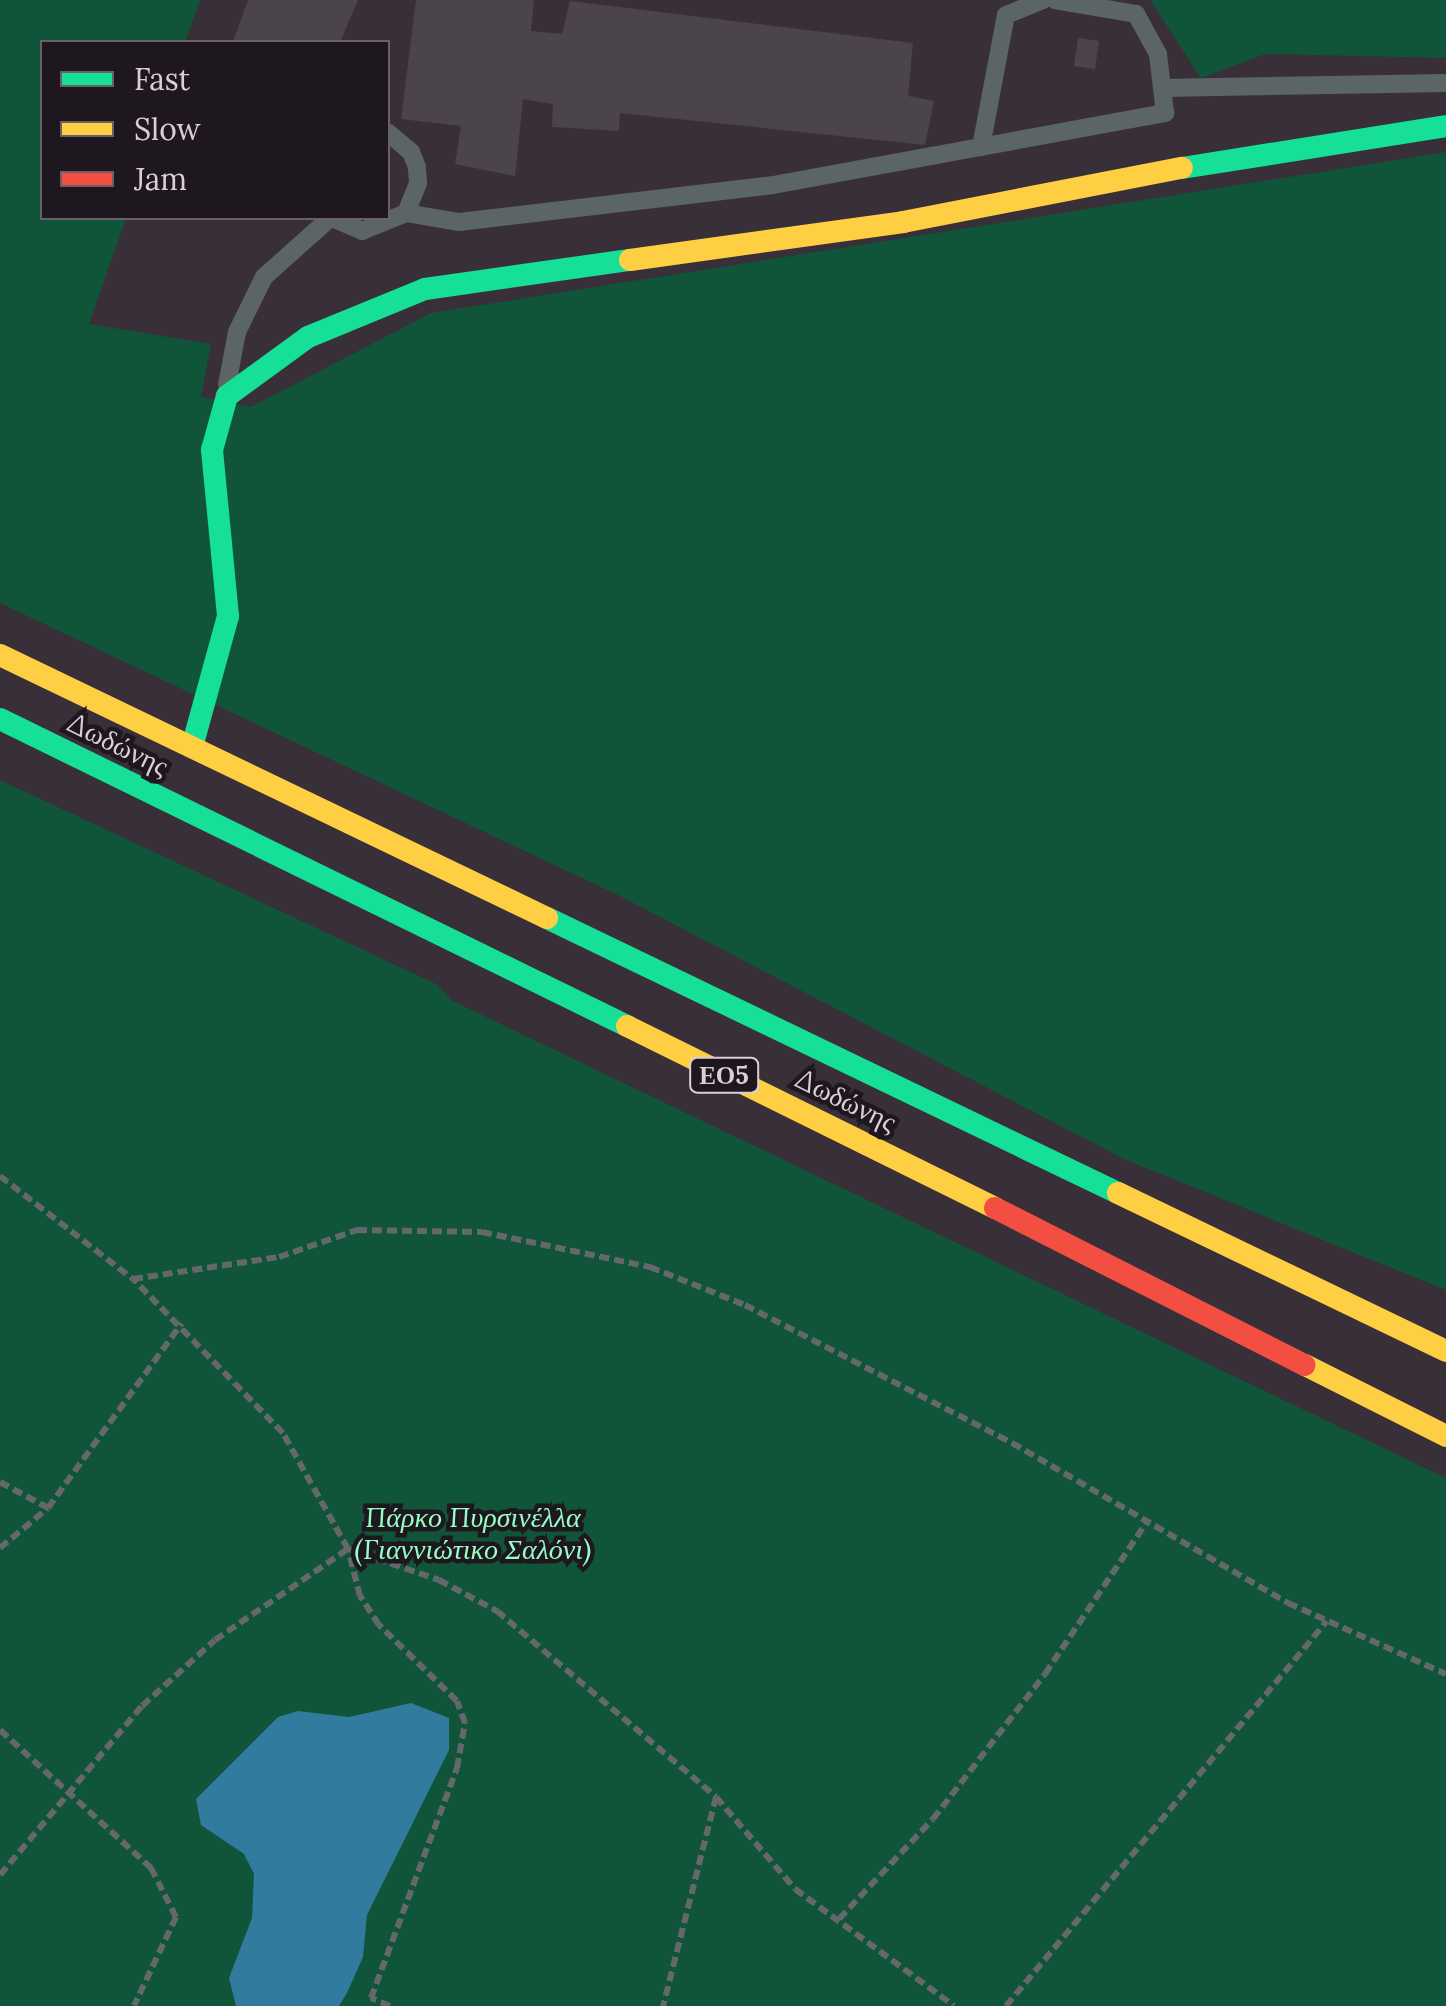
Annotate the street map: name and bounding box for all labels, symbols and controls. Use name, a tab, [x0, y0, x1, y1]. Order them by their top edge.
legend	[40, 40, 390, 220]
text: Fast	[134, 60, 190, 98]
text: Slow	[134, 110, 200, 148]
text: Jam	[134, 160, 187, 198]
street label: Δωδώνης	[62, 705, 174, 783]
road number: ΕΟ5	[689, 1055, 759, 1095]
street label: Δωδώνης	[790, 1061, 902, 1139]
park label: Πάρκο Πυρσινέλλα (Γιαννιώτικο Σαλόνι)	[355, 1500, 591, 1566]

